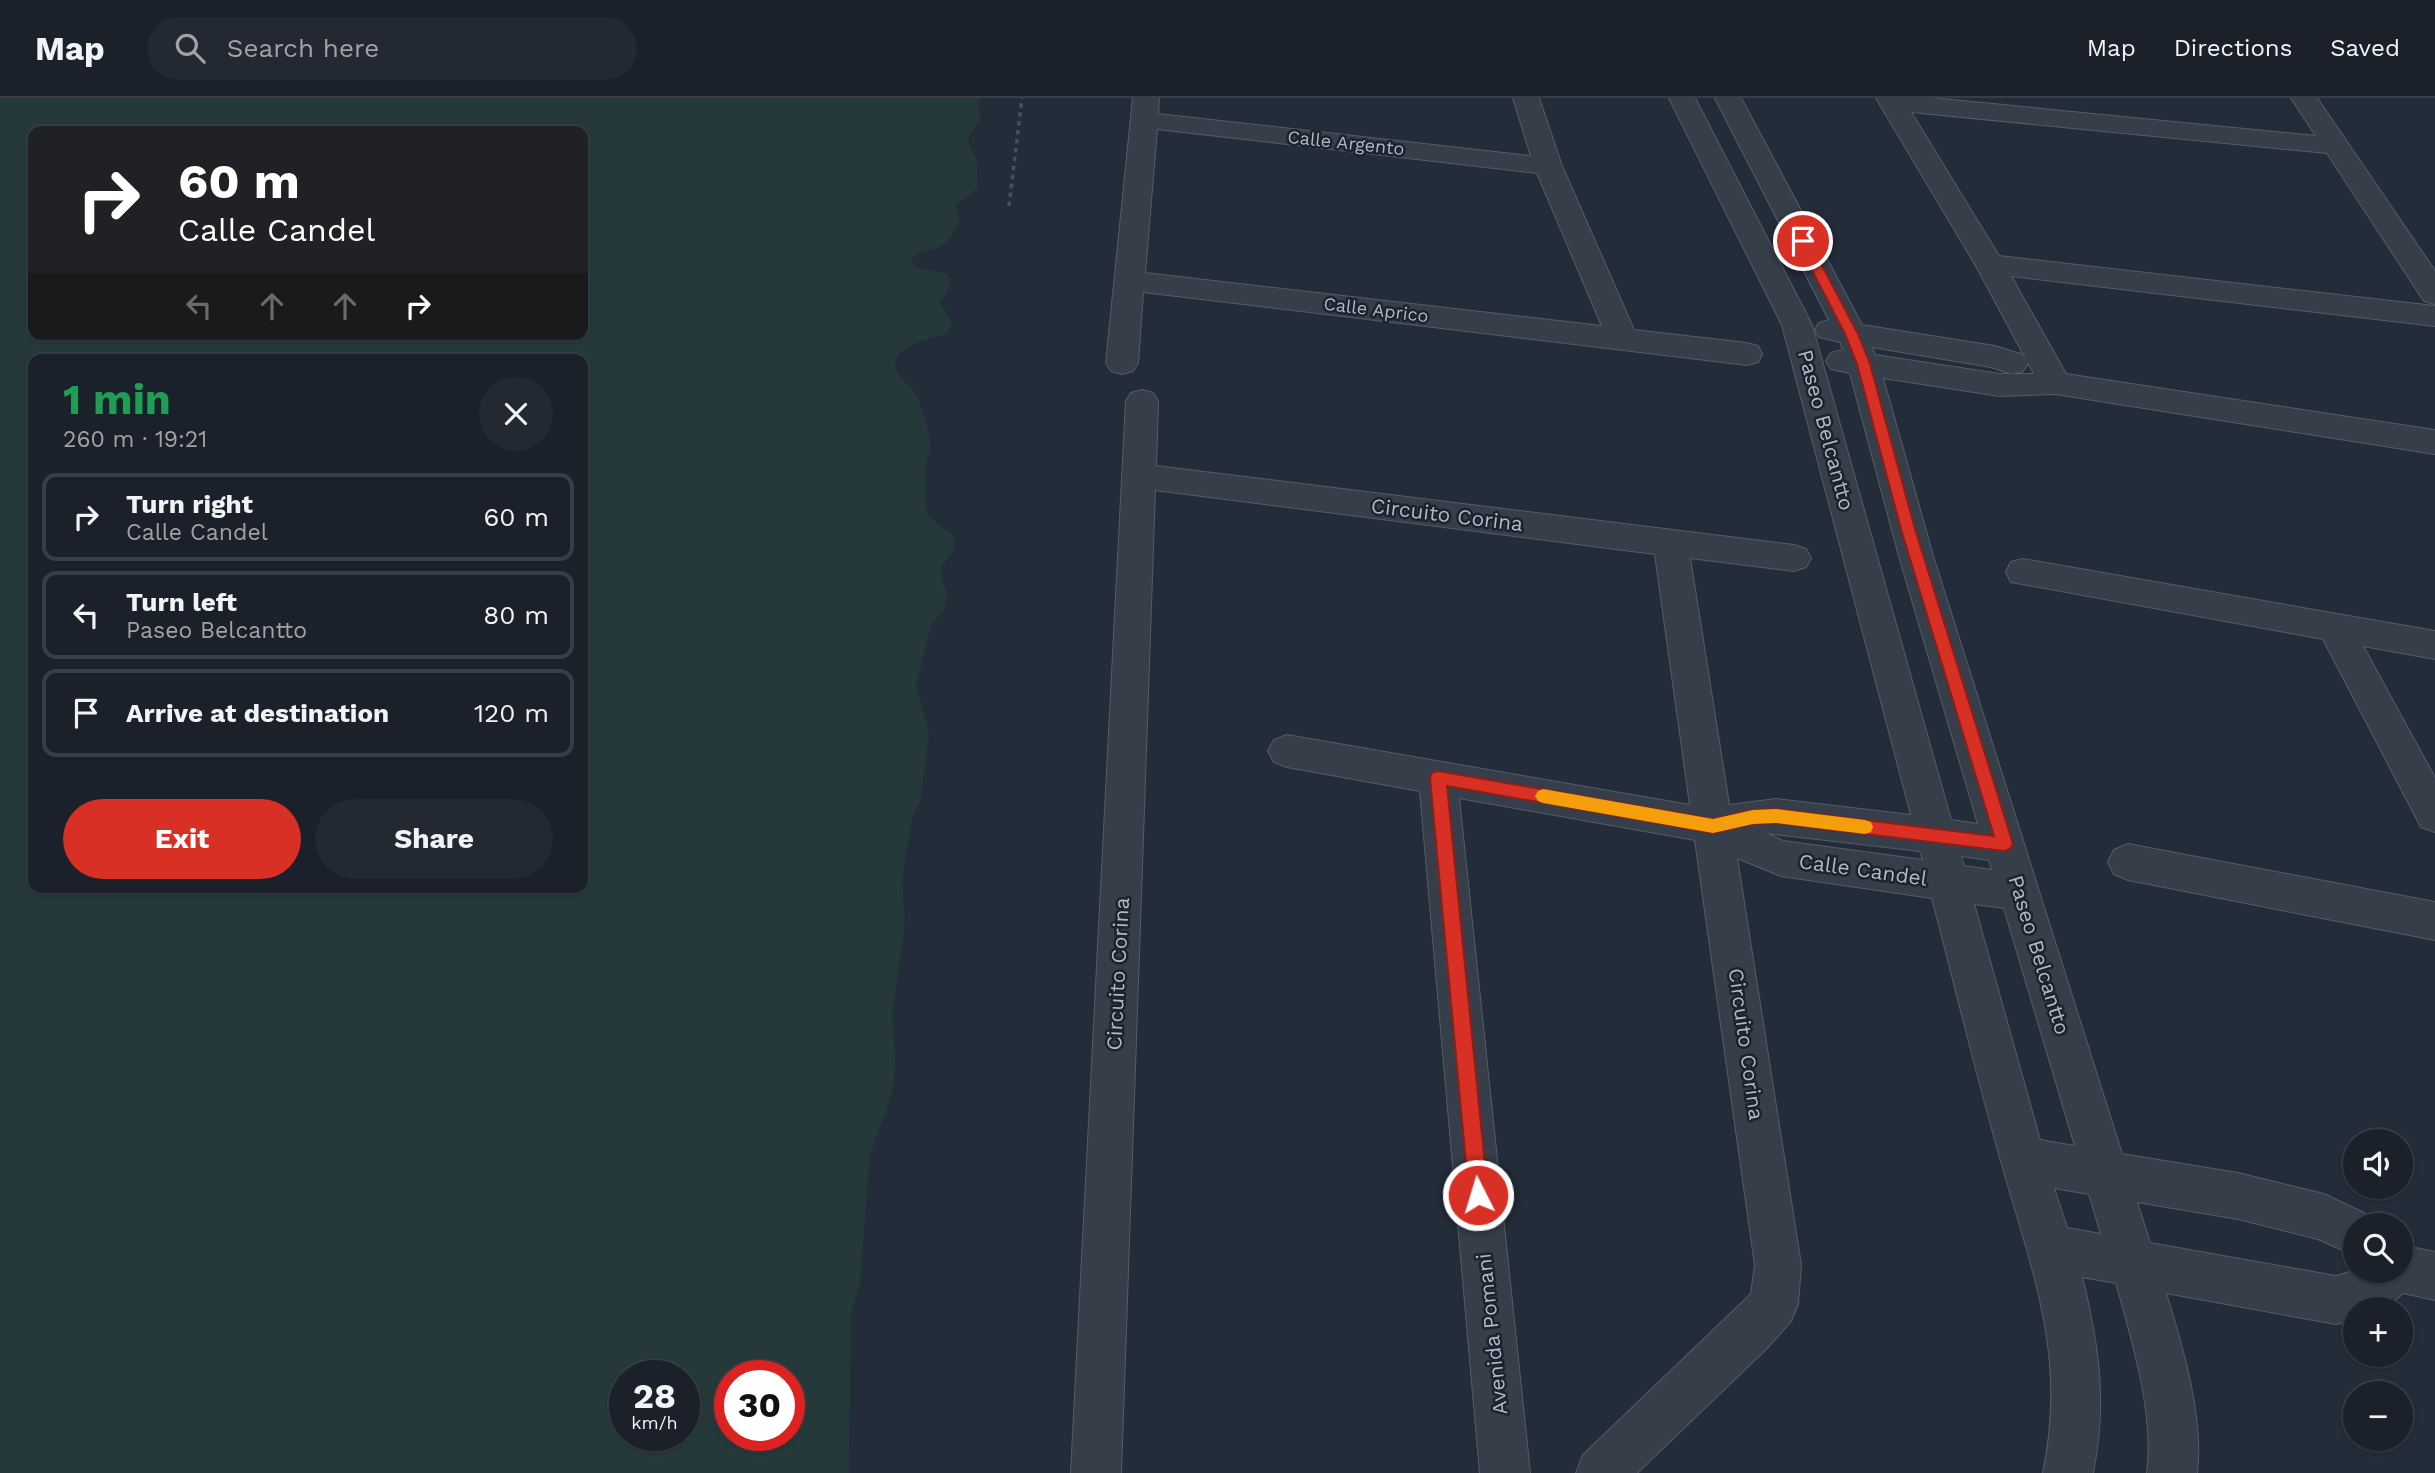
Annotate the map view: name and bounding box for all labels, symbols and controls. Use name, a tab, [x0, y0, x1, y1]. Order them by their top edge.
search box	[147, 17, 637, 80]
text: Map	[35, 29, 105, 68]
icon: search	[171, 29, 209, 67]
text: Search here	[227, 33, 379, 63]
text: Map	[2087, 34, 2136, 62]
text: Directions	[2174, 34, 2292, 62]
text: Saved	[2330, 34, 2400, 62]
street label: Calle Argento	[1287, 126, 1406, 159]
text: 60 m	[178, 152, 300, 210]
icon: right	[63, 154, 154, 245]
text: Calle Candel	[178, 211, 375, 249]
pin	[1773, 211, 1833, 271]
icon: arrive	[1784, 222, 1822, 260]
icon: left	[180, 287, 218, 325]
icon: ahead	[253, 287, 291, 325]
icon: ahead	[326, 287, 364, 325]
icon: right	[399, 287, 437, 325]
street label: Calle Aprico	[1322, 293, 1430, 326]
street label: Paseo Belcantto	[1793, 347, 1860, 513]
text: 1 min	[63, 375, 171, 424]
button: close	[479, 377, 553, 451]
text: 260 m · 19:21	[63, 426, 207, 453]
text: Turn right	[126, 489, 253, 519]
street label: Circuito Corina	[1370, 493, 1525, 536]
icon: right	[67, 498, 105, 536]
text: 60 m	[483, 502, 549, 532]
text: Calle Candel	[126, 519, 268, 546]
text: Turn left	[126, 587, 237, 617]
icon: left	[67, 596, 105, 634]
text: 80 m	[483, 600, 549, 630]
text: Paseo Belcantto	[126, 617, 307, 644]
icon: arrive	[67, 694, 105, 732]
text: Arrive at destination	[126, 698, 389, 728]
text: 120 m	[474, 698, 549, 728]
button: Exit	[63, 799, 301, 879]
button: Share	[315, 799, 553, 879]
street label: Calle Candel	[1797, 848, 1929, 891]
street label: Paseo Belcantto	[2003, 872, 2076, 1038]
street label: Circuito Corina	[1101, 897, 1134, 1051]
street label: Circuito Corina	[1723, 966, 1770, 1122]
map controls	[2343, 1129, 2413, 1451]
button: sound	[2343, 1129, 2413, 1199]
position arrow	[1441, 1158, 1515, 1232]
button: search	[2343, 1213, 2413, 1283]
street label: Avenida Pomani	[1471, 1252, 1512, 1416]
button: +	[2343, 1297, 2413, 1367]
speed limit sign: 30	[714, 1360, 805, 1451]
text: 28	[633, 1375, 676, 1417]
button: −	[2343, 1381, 2413, 1451]
text: km/h	[631, 1412, 678, 1433]

